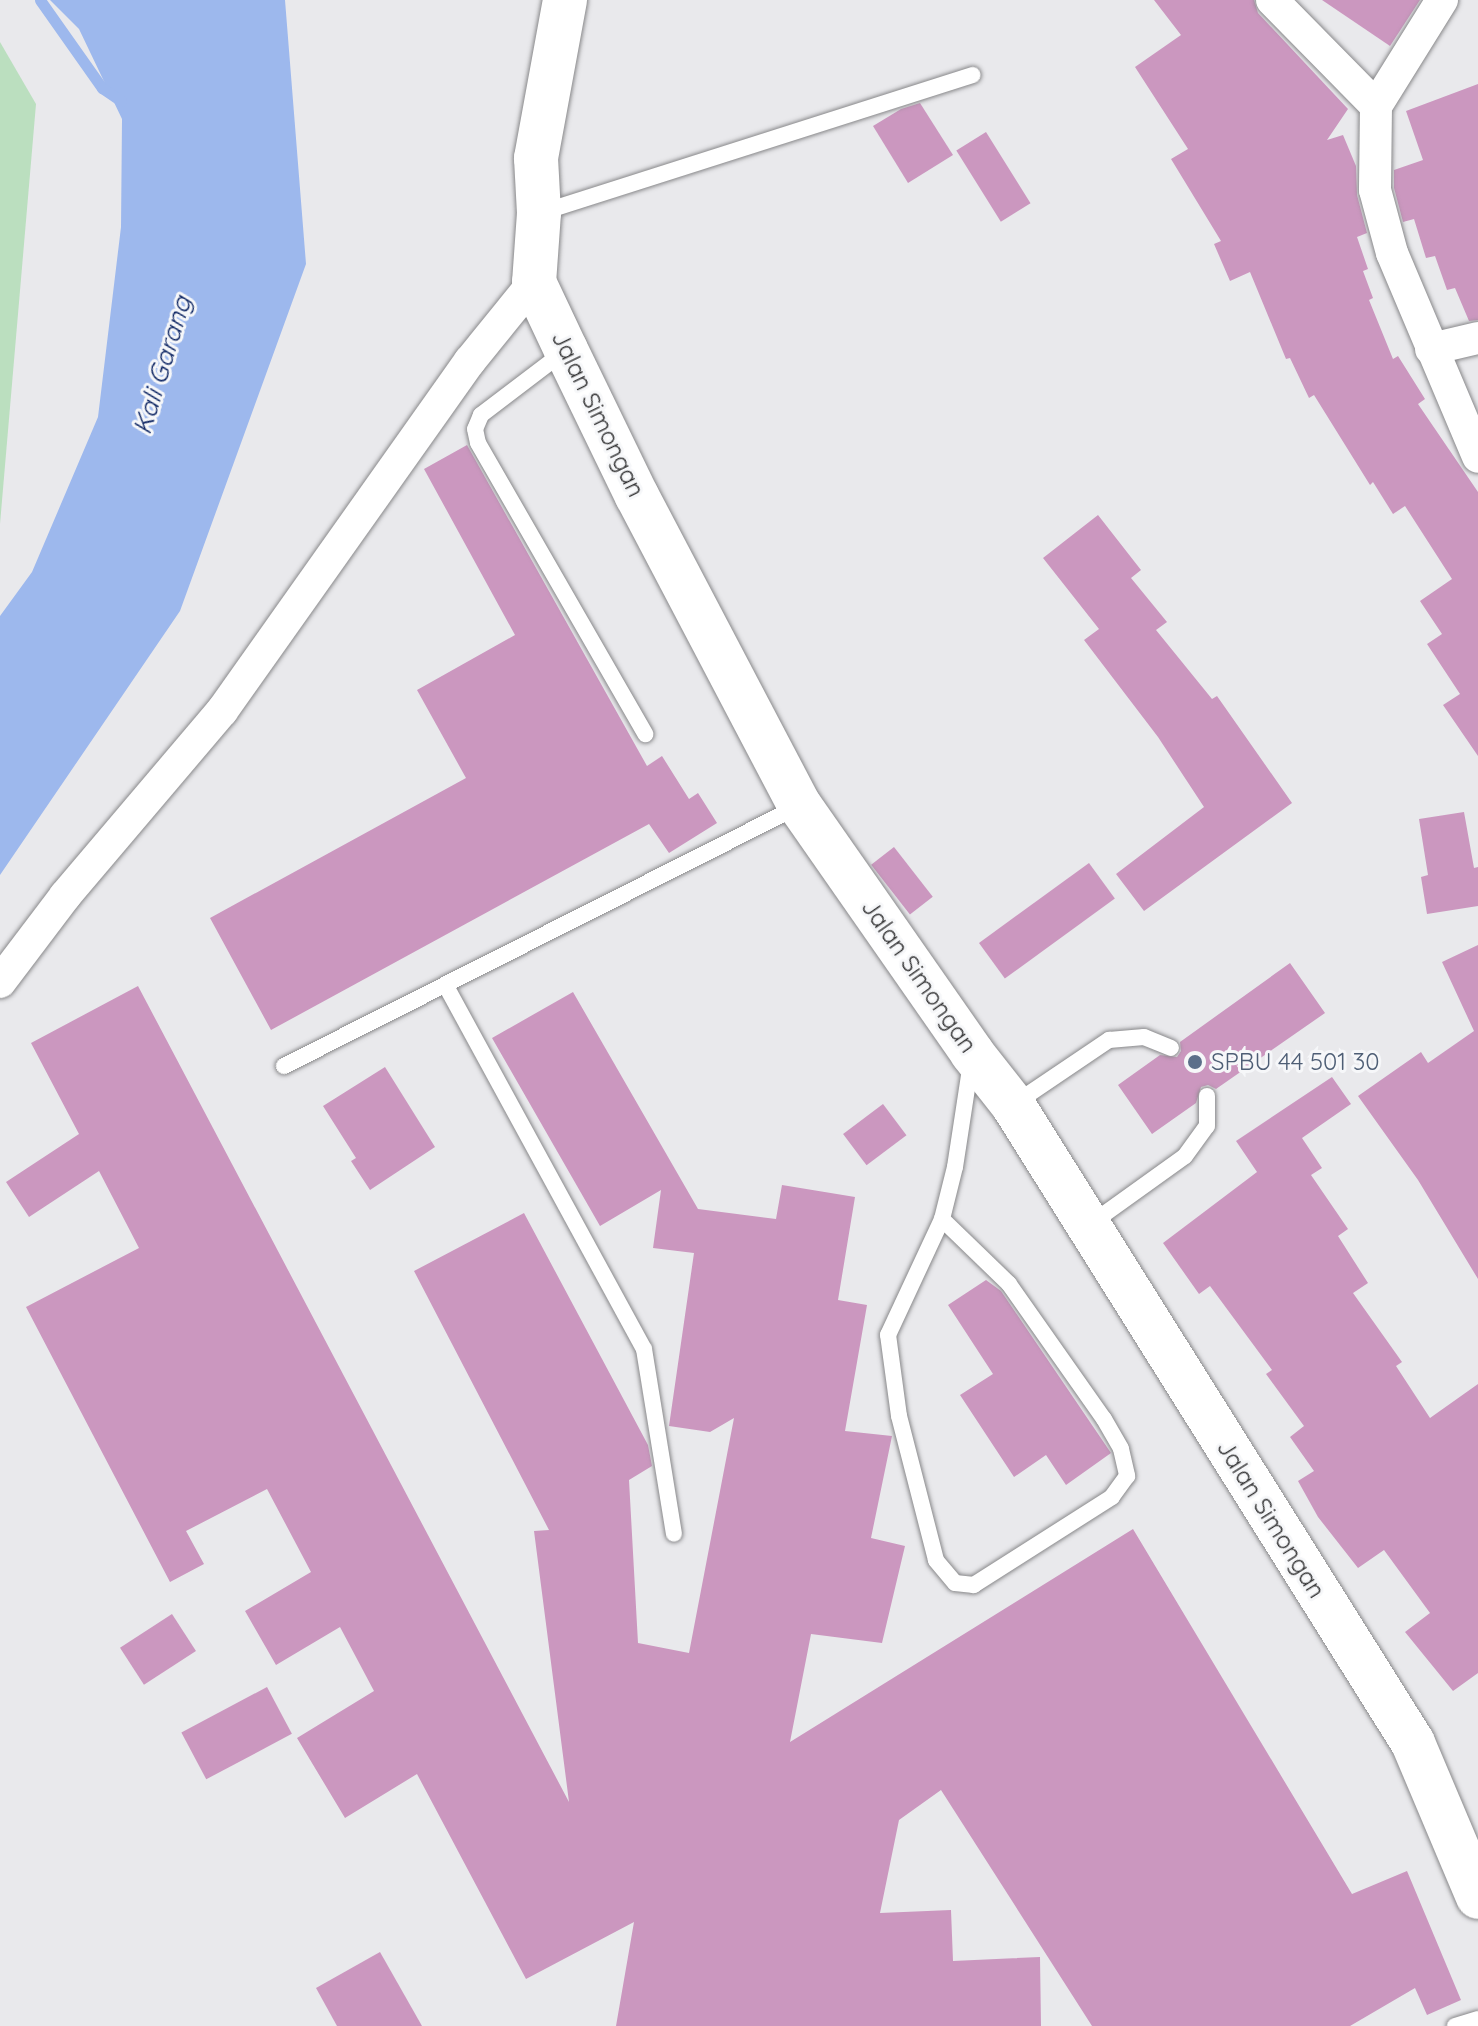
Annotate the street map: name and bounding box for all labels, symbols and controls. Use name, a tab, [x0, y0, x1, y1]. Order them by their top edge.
water label: Kali Garang	[126, 292, 198, 438]
street label: Jalan Simongan	[545, 326, 651, 502]
street label: Jalan Simongan	[855, 894, 983, 1058]
place label: SPBU 44 501 30	[1211, 1048, 1380, 1076]
marker: SPBU 44 501 30	[1186, 1053, 1204, 1071]
street label: Jalan Simongan	[1211, 1435, 1331, 1603]

